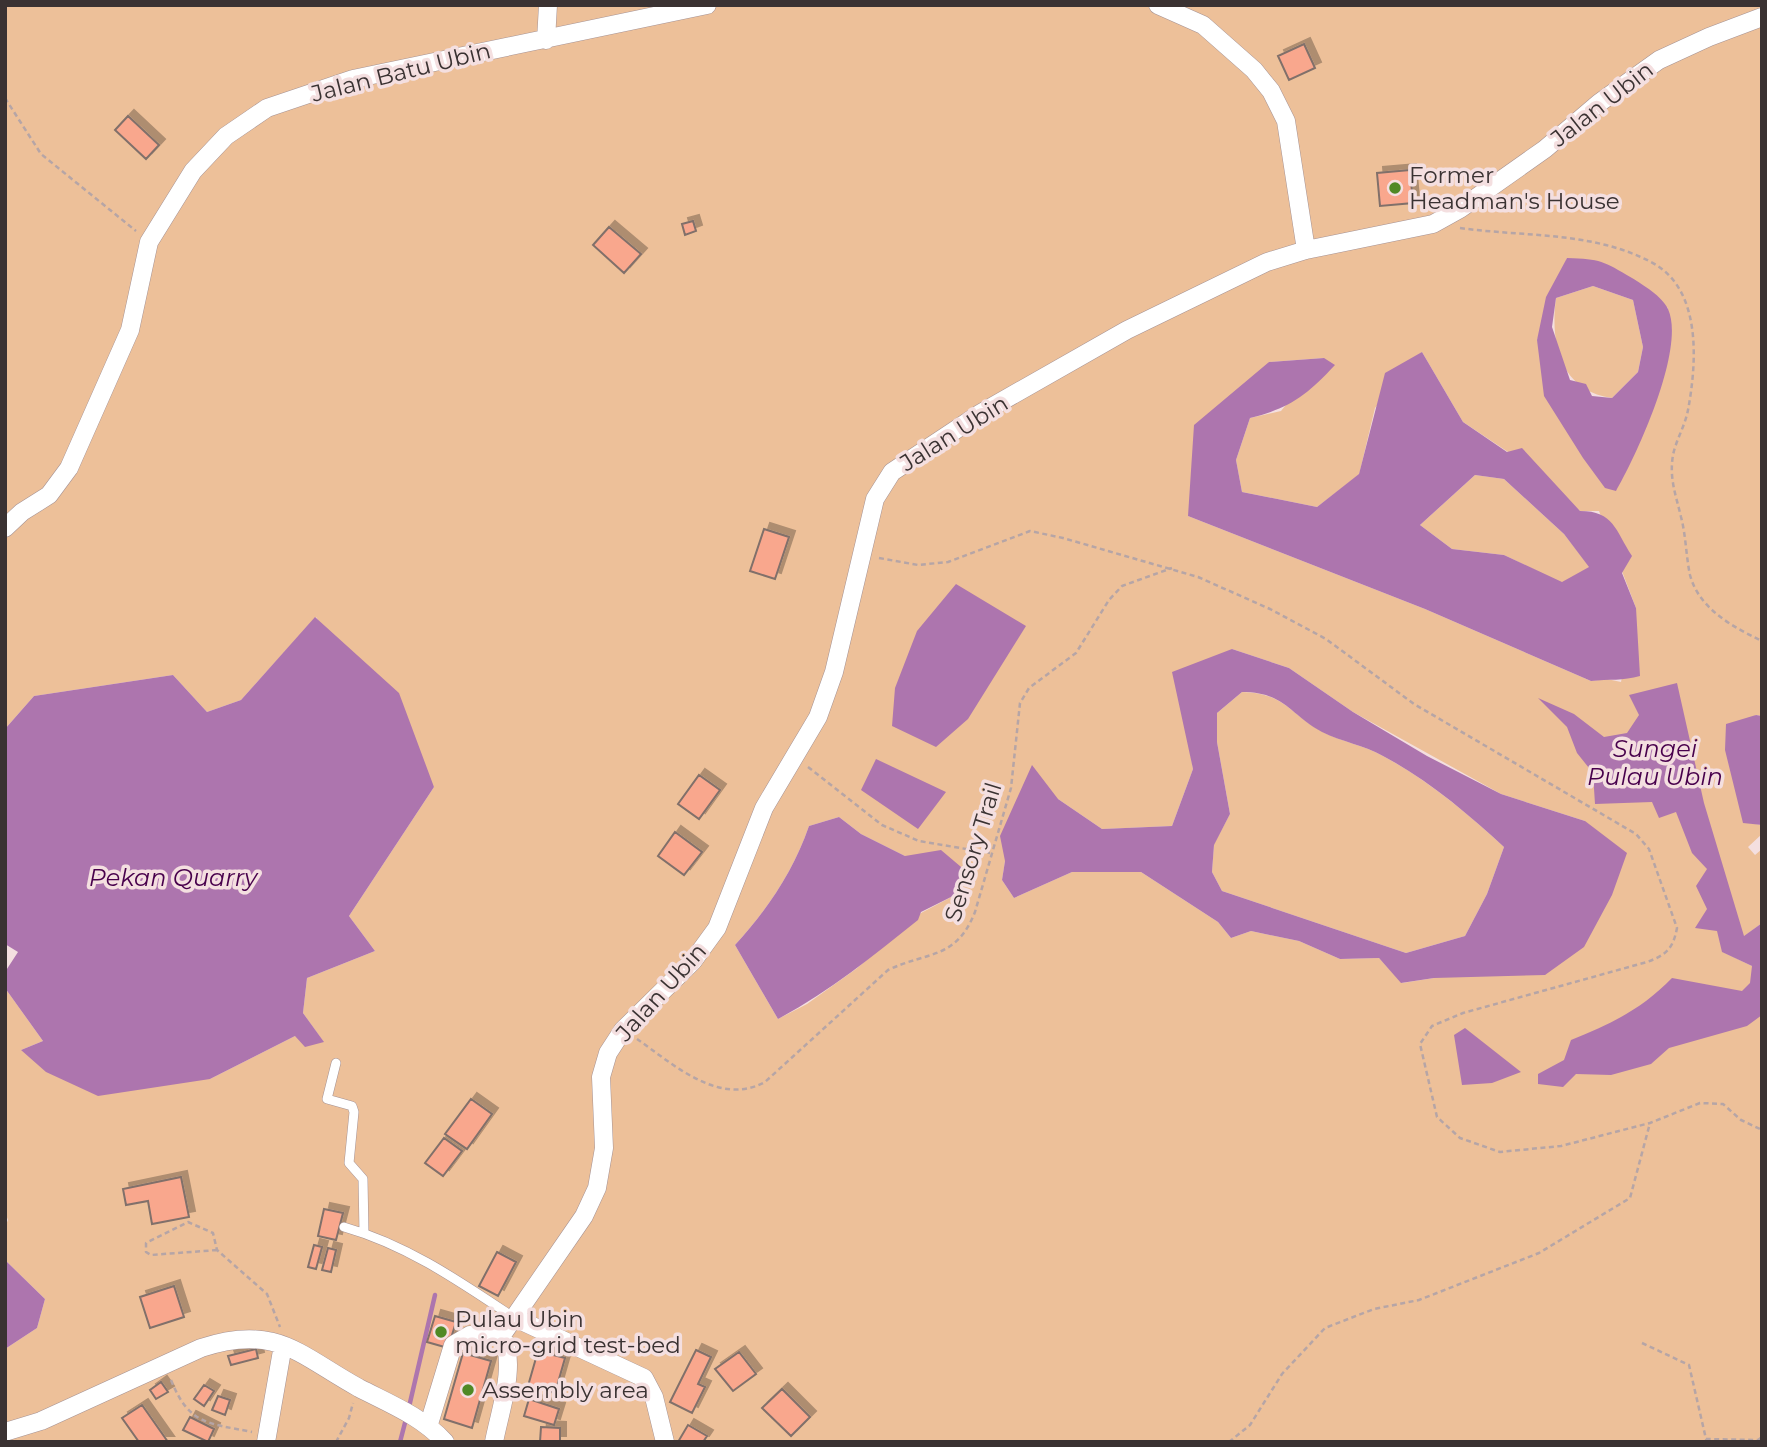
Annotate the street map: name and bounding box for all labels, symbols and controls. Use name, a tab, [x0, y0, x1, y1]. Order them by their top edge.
street label: Jalan Batu Ubin	[308, 36, 494, 108]
street label: Jalan Ubin	[1545, 55, 1659, 153]
place label: Former Headman's House	[1409, 161, 1620, 215]
marker: Former Headman's House	[1387, 180, 1403, 196]
street label: Jalan Ubin	[894, 389, 1013, 478]
water label: Sungei Pulau Ubin	[1587, 734, 1723, 791]
street label: Sensory Trail	[939, 779, 1007, 925]
water label: Pekan Quarry	[89, 863, 259, 892]
street label: Jalan Ubin	[609, 937, 712, 1047]
place label: Pulau Ubin micro-grid test-bed	[455, 1305, 681, 1359]
marker: Pulau Ubin micro-grid test-bed	[433, 1324, 449, 1340]
place label: Assembly area	[482, 1376, 649, 1404]
marker: Assembly area	[460, 1382, 476, 1398]

